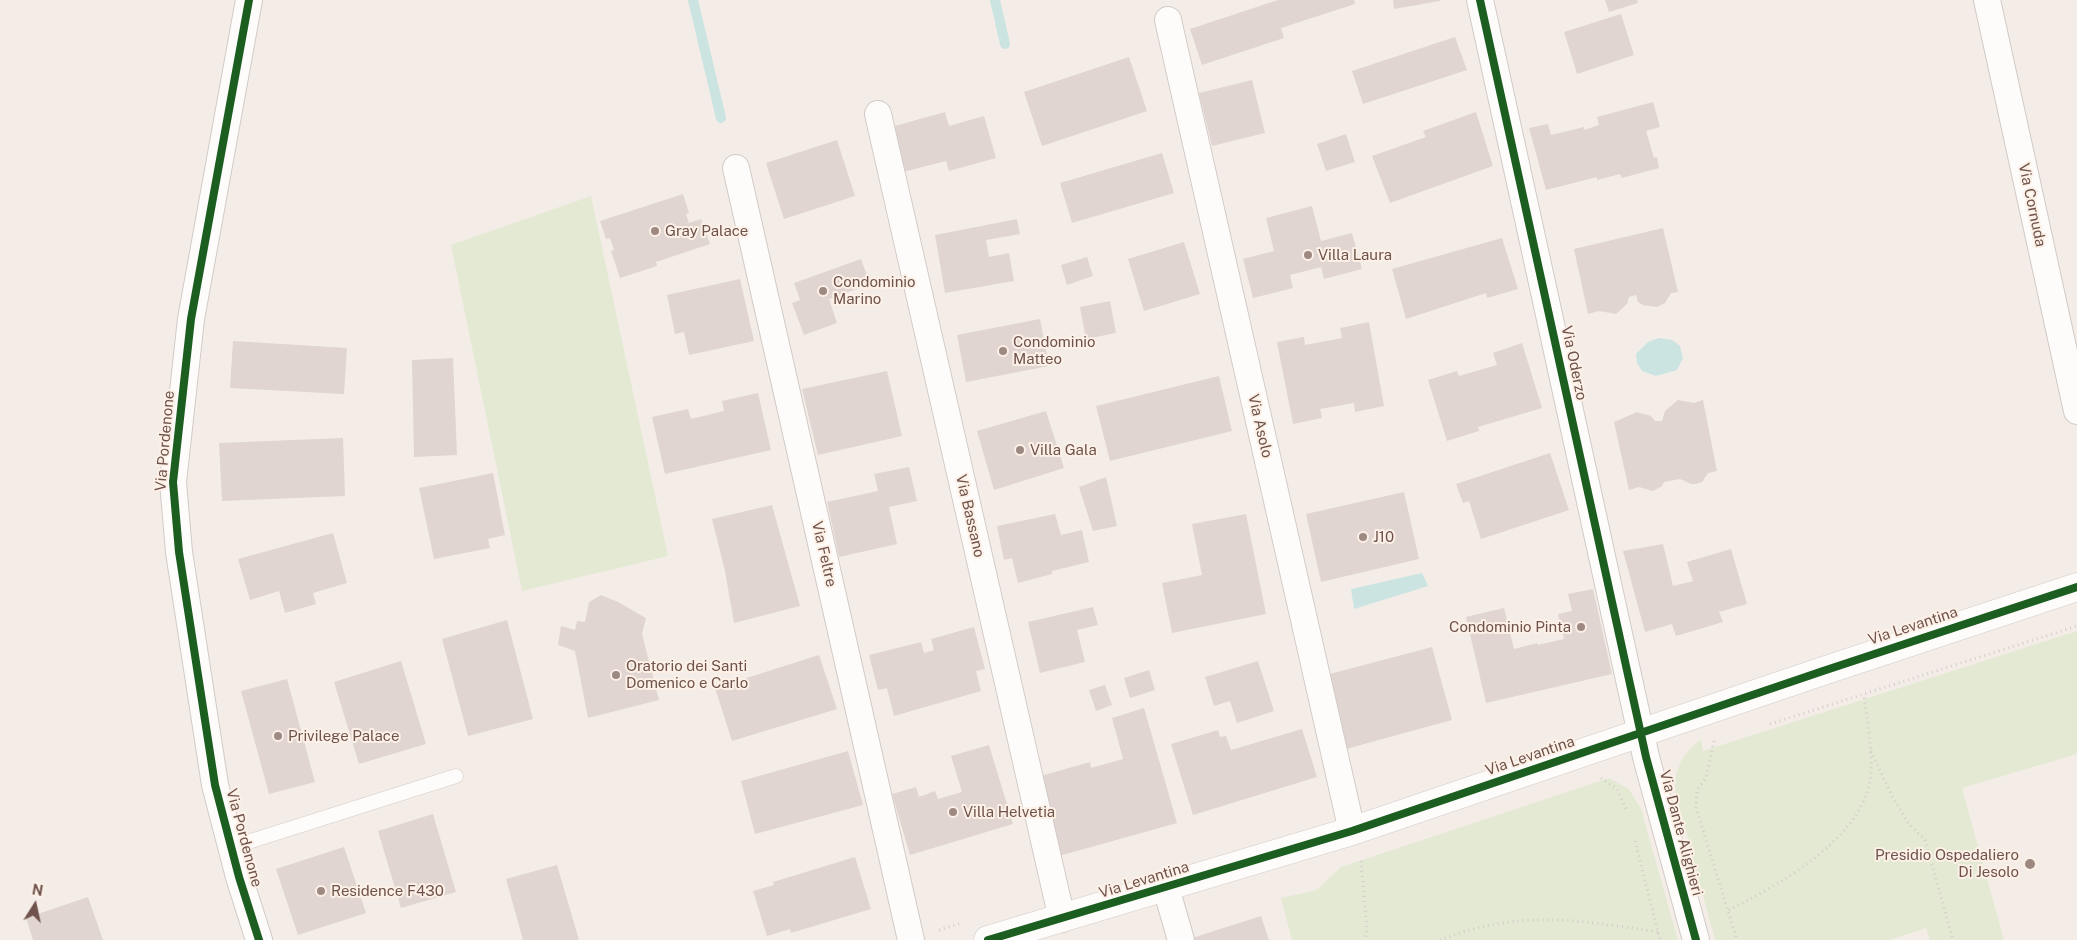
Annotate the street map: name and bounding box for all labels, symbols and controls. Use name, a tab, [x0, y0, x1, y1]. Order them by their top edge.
street label: Via Cornuda	[2014, 162, 2050, 248]
place label: Gray Palace	[665, 222, 748, 240]
marker: Gray Palace	[649, 225, 661, 237]
place label: Villa Laura	[1318, 246, 1392, 264]
marker: Villa Laura	[1302, 249, 1314, 261]
place label: Condominio Marino	[833, 273, 916, 308]
marker: Condominio Marino	[817, 285, 829, 297]
street label: Via Oderzo	[1557, 324, 1591, 402]
place label: Condominio Matteo	[1013, 333, 1096, 368]
marker: Condominio Matteo	[997, 345, 1009, 357]
street label: Via Pordenone	[152, 390, 178, 492]
street label: Via Asolo	[1244, 392, 1276, 460]
place label: Villa Gala	[1030, 441, 1097, 459]
marker: Villa Gala	[1014, 444, 1026, 456]
street label: Via Bassano	[952, 473, 988, 559]
street label: Via Feltre	[808, 519, 840, 589]
place label: J10	[1373, 528, 1394, 546]
marker: J10	[1357, 531, 1369, 543]
street label: Via Levantina	[1866, 603, 1960, 649]
place label: Condominio Pinta	[1449, 618, 1571, 636]
marker: Condominio Pinta	[1575, 621, 1587, 633]
place label: Oratorio dei Santi Domenico e Carlo	[626, 657, 748, 692]
marker: Oratorio dei Santi Domenico e Carlo	[610, 669, 622, 681]
place label: Privilege Palace	[288, 727, 399, 745]
marker: Privilege Palace	[272, 730, 284, 742]
street label: Via Levantina	[1483, 732, 1577, 780]
street label: Via Dante Alighieri	[1656, 768, 1706, 898]
street label: Via Pordenone	[222, 787, 266, 889]
place label: Villa Helvetia	[963, 803, 1055, 821]
marker: Villa Helvetia	[947, 806, 959, 818]
place label: Presidio Ospedaliero Di Jesolo	[1875, 846, 2019, 881]
marker: Presidio Ospedaliero Di Jesolo	[2023, 857, 2037, 871]
street label: Via Levantina	[1097, 858, 1191, 902]
north arrow	[10, 880, 60, 930]
text: N	[31, 881, 44, 899]
place label: Residence F430	[331, 882, 444, 900]
marker: Residence F430	[315, 885, 327, 897]

